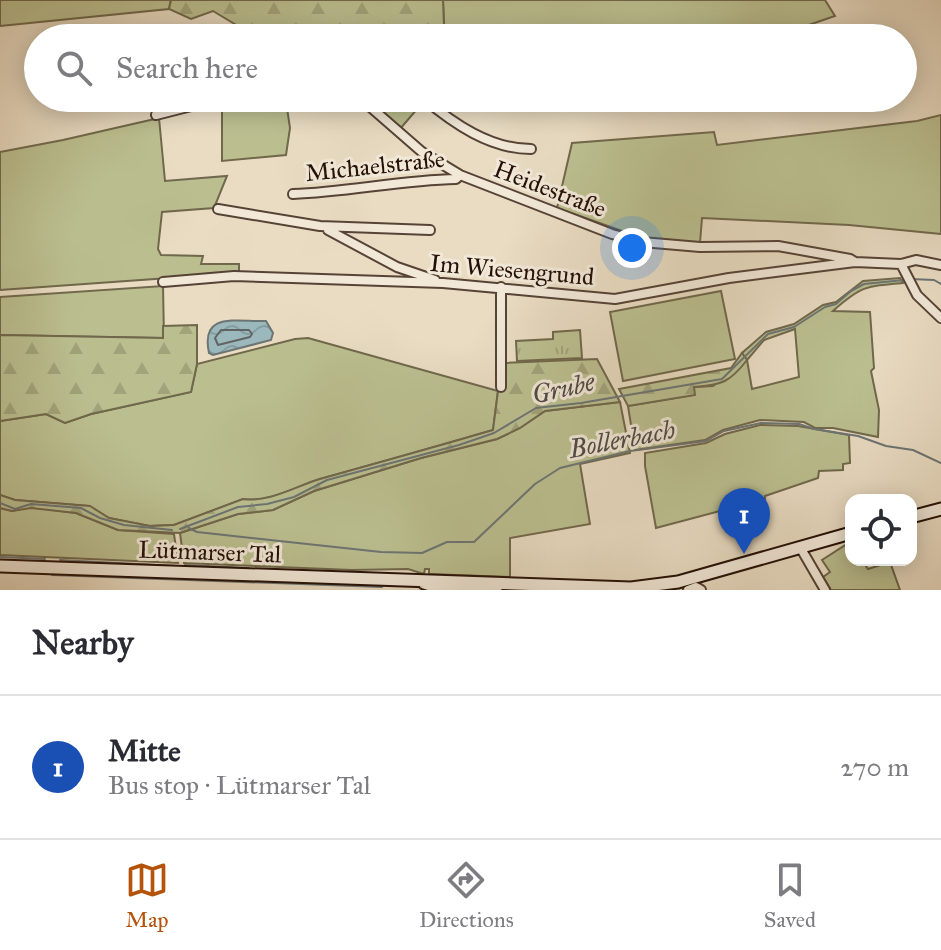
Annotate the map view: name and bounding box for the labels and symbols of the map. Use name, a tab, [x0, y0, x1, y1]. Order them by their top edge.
street label: Michaelstraße	[304, 144, 446, 188]
street label: Heidestraße	[490, 154, 610, 224]
your location	[612, 228, 652, 268]
street label: Im Wiesengrund	[429, 248, 595, 292]
water label: Grube	[529, 365, 599, 411]
water label: Bollerbach	[565, 413, 678, 465]
pin: 1	[718, 488, 770, 554]
street label: Lütmarser Tal	[138, 535, 282, 570]

